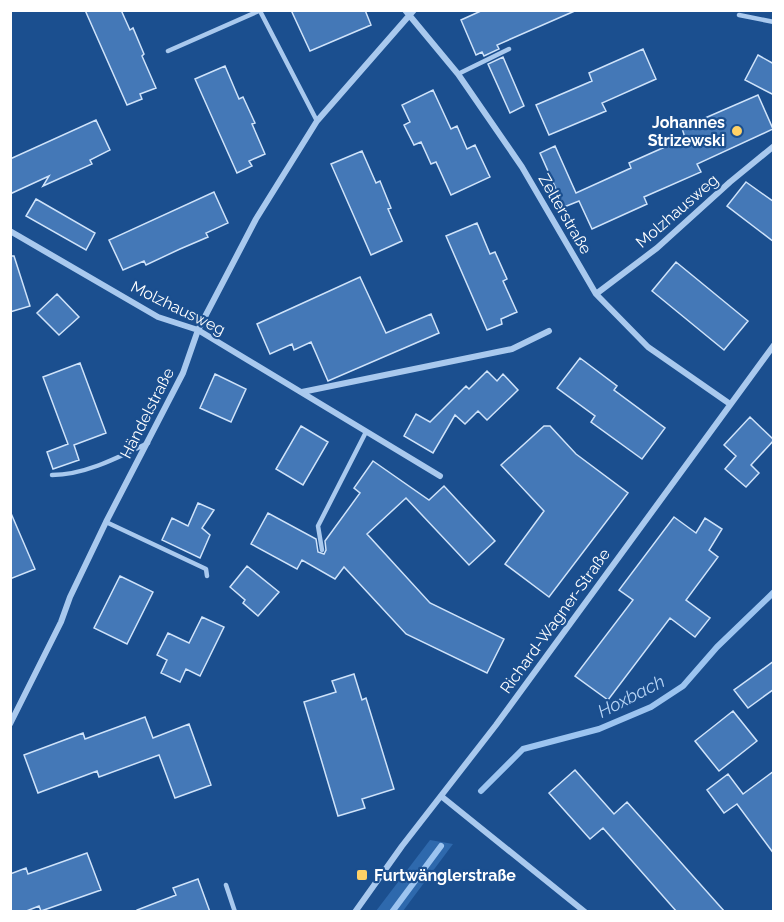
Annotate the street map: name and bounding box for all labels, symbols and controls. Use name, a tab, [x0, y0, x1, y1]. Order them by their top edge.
place label: Johannes Strizewski	[648, 113, 725, 150]
marker: Johannes Strizewski	[730, 124, 744, 138]
street label: Molzhausweg	[632, 170, 722, 252]
street label: Zelterstraße	[534, 171, 596, 257]
street label: Molzhausweg	[128, 277, 228, 339]
street label: Händelstraße	[116, 365, 178, 461]
street label: Richard-Wagner-Straße	[496, 545, 614, 697]
water label: Hoxbach	[594, 670, 668, 722]
place label: Furtwänglerstraße	[374, 866, 516, 885]
marker: Furtwänglerstraße	[355, 868, 369, 882]

